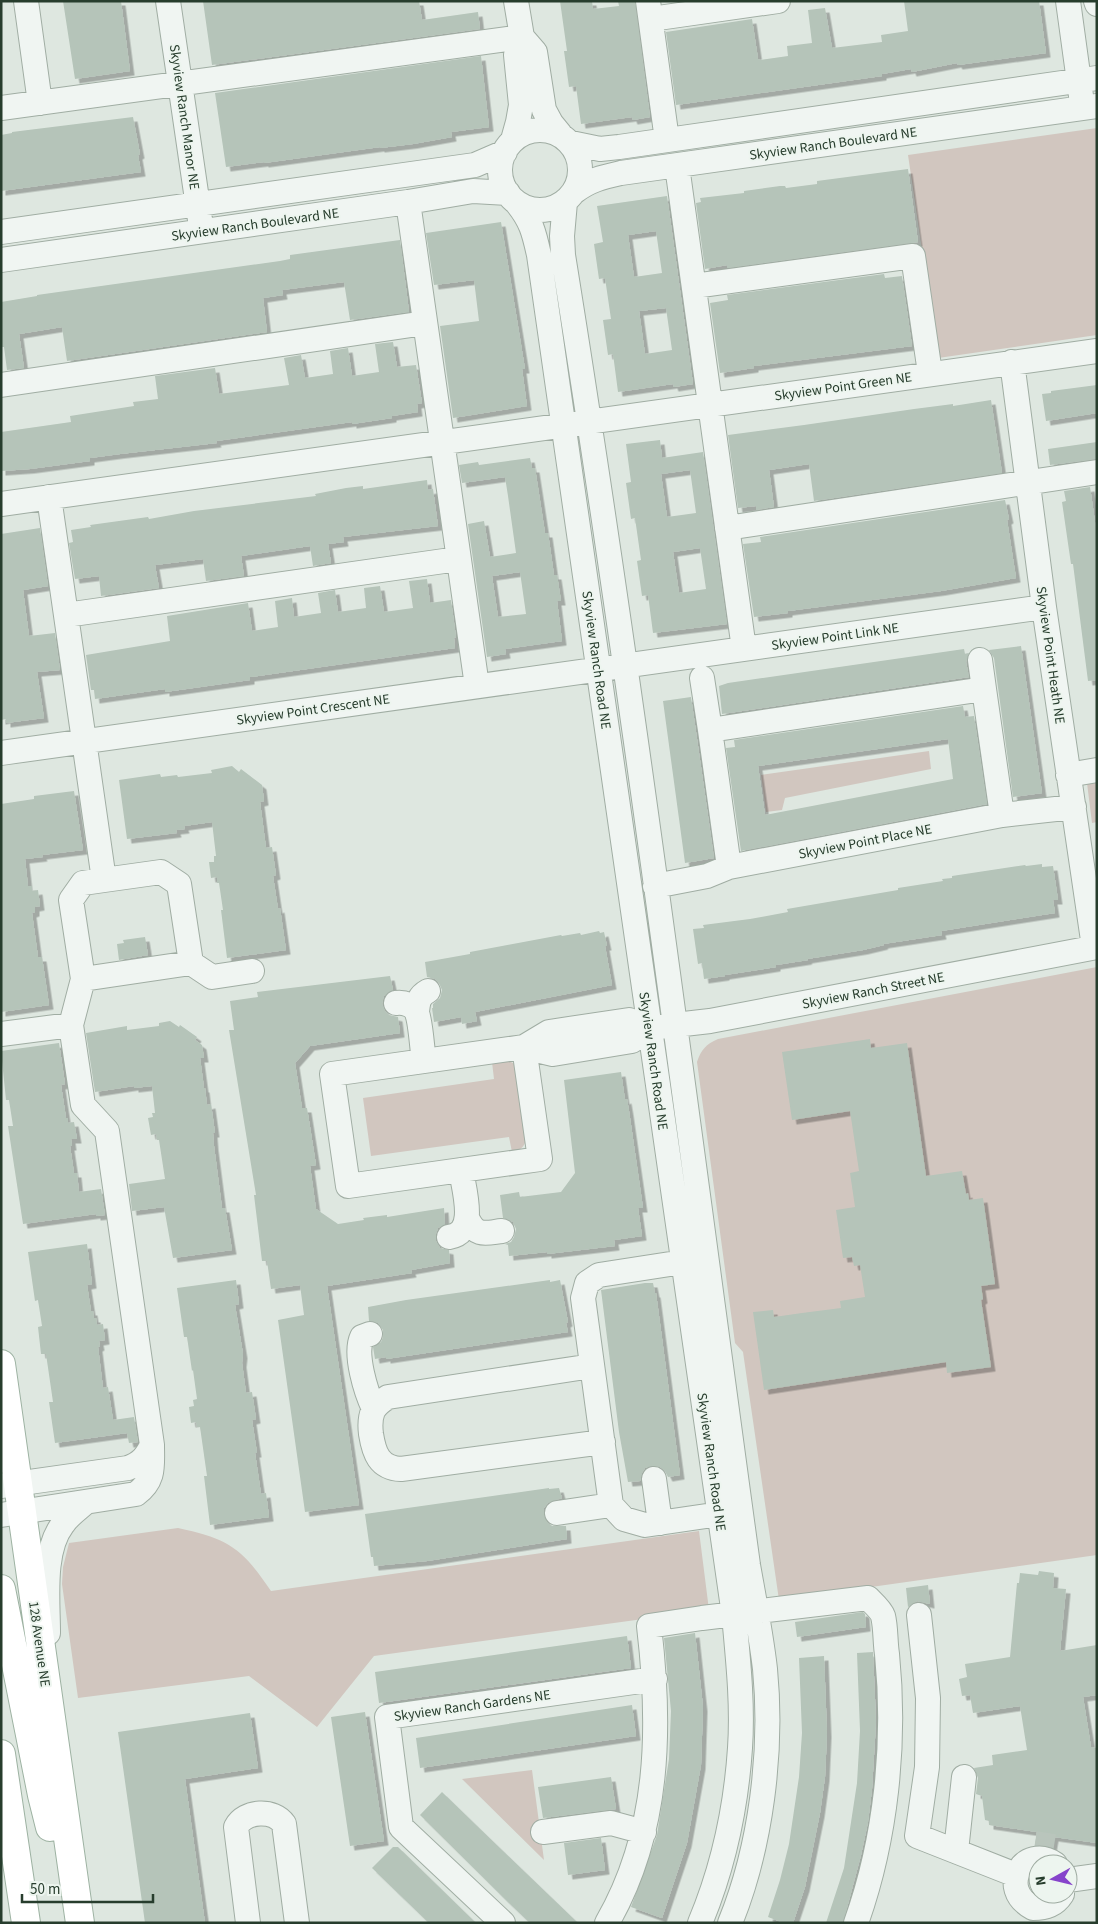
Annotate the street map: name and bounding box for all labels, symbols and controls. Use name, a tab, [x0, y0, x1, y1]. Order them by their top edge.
street label: Skyview Ranch Manor NE	[164, 43, 204, 191]
street label: Skyview Ranch Boulevard NE	[748, 122, 918, 166]
street label: Skyview Ranch Boulevard NE	[170, 203, 340, 247]
street label: Skyview Point Green NE	[773, 367, 913, 407]
street label: Skyview Point Heath NE	[1030, 585, 1070, 725]
street label: Skyview Ranch Road NE	[576, 590, 616, 731]
street label: Skyview Point Link NE	[770, 618, 900, 656]
street label: Skyview Point Crescent NE	[235, 689, 391, 731]
street label: Skyview Point Place NE	[797, 819, 934, 865]
street label: Skyview Ranch Street NE	[800, 967, 946, 1015]
street label: Skyview Ranch Road NE	[633, 991, 673, 1132]
street label: Skyview Ranch Road NE	[691, 1392, 731, 1533]
street label: 128 Avenue NE	[23, 1600, 55, 1688]
street label: Skyview Ranch Gardens NE	[392, 1685, 552, 1727]
north arrow	[1028, 1854, 1078, 1904]
scale bar	[22, 1872, 154, 1904]
text: N	[1031, 1875, 1052, 1887]
text: 50 m	[30, 1879, 60, 1900]

